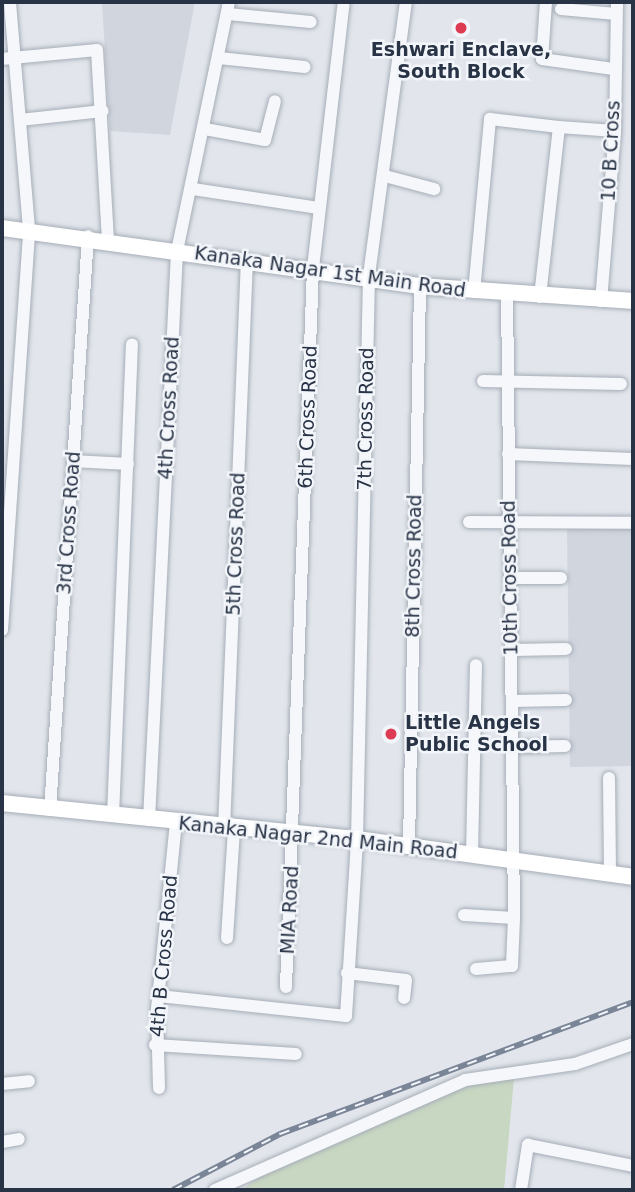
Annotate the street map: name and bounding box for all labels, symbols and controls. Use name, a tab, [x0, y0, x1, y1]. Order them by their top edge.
marker: Eshwari Enclave, South Block	[453, 20, 469, 36]
place label: Eshwari Enclave, South Block	[371, 39, 551, 83]
street label: 10 B Cross	[597, 100, 625, 202]
street label: Kanaka Nagar 1st Main Road	[193, 242, 467, 302]
street label: 4th Cross Road	[154, 336, 184, 480]
street label: 6th Cross Road	[294, 345, 322, 489]
street label: 7th Cross Road	[353, 347, 379, 491]
street label: 3rd Cross Road	[53, 451, 85, 595]
street label: 5th Cross Road	[222, 472, 250, 616]
street label: 8th Cross Road	[401, 494, 427, 638]
street label: 10th Cross Road	[497, 500, 523, 656]
place label: Little Angels Public School	[405, 712, 548, 756]
marker: Little Angels Public School	[383, 726, 399, 742]
street label: Kanaka Nagar 2nd Main Road	[177, 812, 459, 864]
street label: MIA Road	[276, 865, 304, 955]
street label: 4th B Cross Road	[146, 874, 182, 1038]

